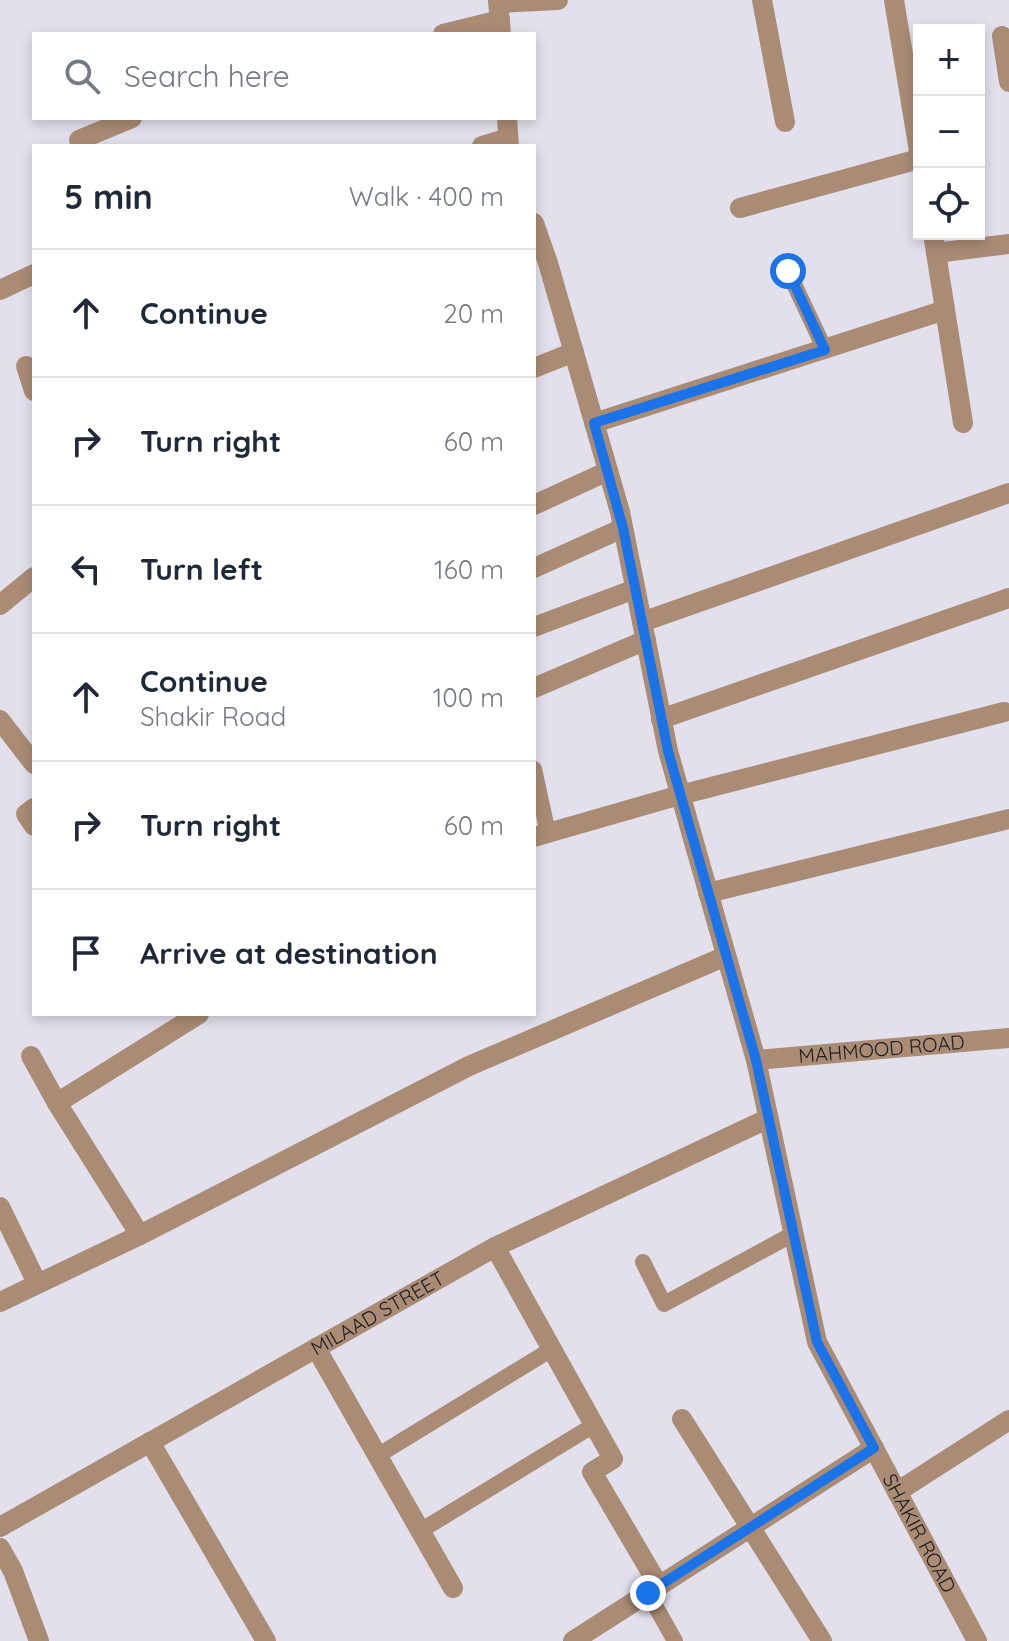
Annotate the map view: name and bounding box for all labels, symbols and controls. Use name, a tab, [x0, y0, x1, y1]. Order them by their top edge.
map controls	[913, 24, 985, 240]
button: +	[913, 24, 985, 96]
search box	[32, 32, 536, 120]
icon: search	[60, 54, 104, 98]
text: Search here	[124, 57, 290, 95]
button: −	[913, 96, 985, 168]
button: locate	[913, 168, 985, 240]
text: 5 min	[64, 175, 153, 218]
text: Walk · 400 m	[349, 180, 504, 213]
route start	[770, 253, 806, 289]
icon: ahead	[64, 291, 108, 335]
text: Continue	[140, 294, 268, 332]
text: 20 m	[443, 297, 504, 330]
icon: right	[64, 419, 108, 463]
text: Turn right	[140, 422, 281, 460]
text: 60 m	[444, 425, 504, 458]
icon: left	[64, 547, 108, 591]
text: Turn left	[140, 550, 263, 588]
text: 160 m	[434, 553, 504, 586]
text: Continue	[140, 662, 268, 700]
icon: ahead	[64, 675, 108, 719]
text: 100 m	[433, 681, 504, 714]
text: Shakir Road	[140, 700, 286, 733]
icon: right	[64, 803, 108, 847]
text: Turn right	[140, 806, 281, 844]
text: 60 m	[444, 809, 504, 842]
icon: arrive	[64, 931, 108, 975]
text: Arrive at destination	[140, 934, 438, 972]
street label: MAHMOOD ROAD	[797, 1029, 966, 1068]
street label: MILAAD STREET	[306, 1265, 449, 1361]
street label: SHAKIR ROAD	[878, 1469, 962, 1597]
route end	[630, 1575, 666, 1611]

